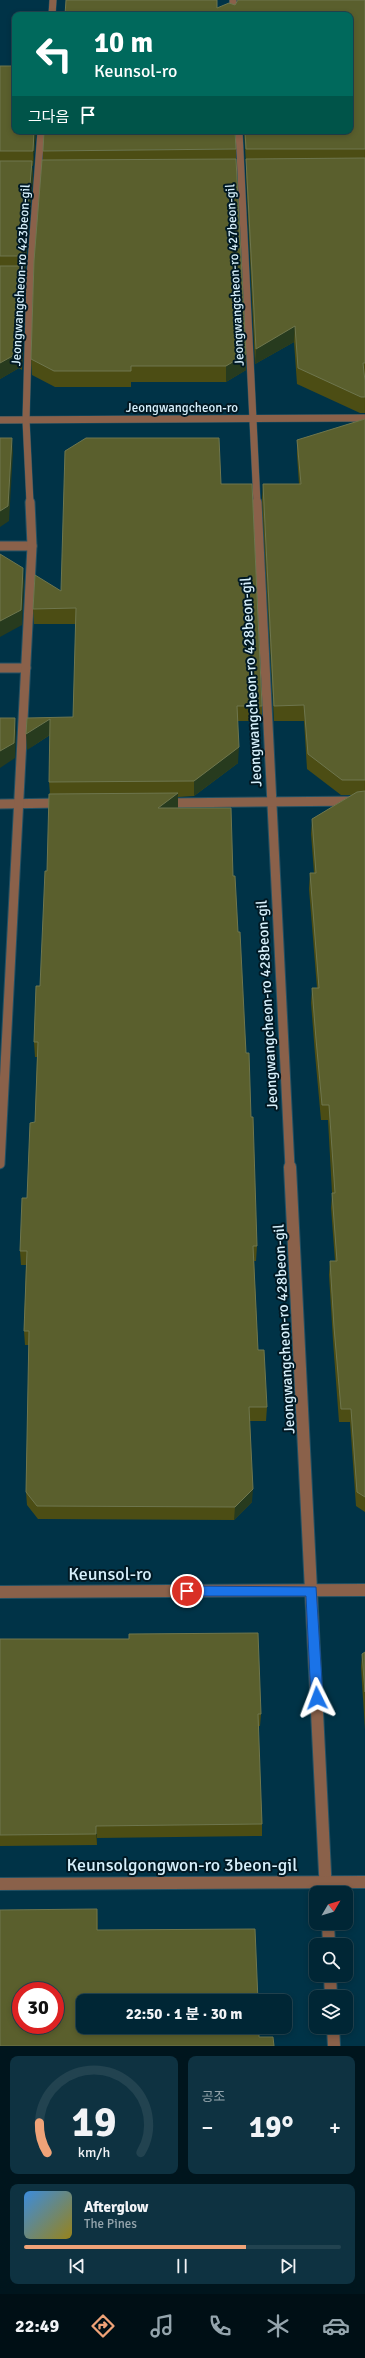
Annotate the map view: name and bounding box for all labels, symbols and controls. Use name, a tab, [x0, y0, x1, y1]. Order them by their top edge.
text: 10 m	[94, 26, 153, 60]
icon: left	[28, 28, 80, 80]
text: Keunsol-ro	[94, 60, 177, 82]
icon: arrive	[77, 104, 99, 126]
text: 그다음	[28, 108, 69, 126]
street label: Jeongwangcheon-ro 427beon-gil	[222, 183, 248, 366]
street label: Jeongwangcheon-ro 423beon-gil	[8, 184, 34, 366]
street label: Jeongwangcheon-ro	[126, 400, 238, 416]
street label: Jeongwangcheon-ro 428beon-gil	[237, 577, 265, 787]
street label: Jeongwangcheon-ro 428beon-gil	[253, 900, 281, 1110]
street label: Jeongwangcheon-ro 428beon-gil	[270, 1224, 298, 1434]
street label: Keunsol-ro	[68, 1563, 152, 1585]
pin	[170, 1574, 204, 1608]
icon: arrive	[176, 1580, 198, 1602]
position arrow	[296, 1677, 338, 1719]
street label: Keunsolgongwon-ro 3beon-gil	[67, 1854, 297, 1876]
north arrow	[309, 1886, 353, 1930]
map controls	[309, 1886, 353, 2034]
button: search	[309, 1938, 353, 1982]
speed limit sign: 30	[12, 1982, 64, 2034]
button: layers	[309, 1990, 353, 2034]
text: 22:50 · 1 분 · 30 m	[126, 2005, 242, 2023]
text: 공조	[202, 2089, 225, 2105]
text: 19	[71, 2097, 116, 2148]
text: 19°	[249, 2109, 293, 2146]
text: −	[202, 2114, 213, 2141]
text: +	[329, 2114, 341, 2141]
text: km/h	[78, 2144, 110, 2161]
text: Afterglow	[84, 2198, 148, 2216]
text: The Pines	[84, 2216, 137, 2232]
icon: previous	[66, 2255, 88, 2277]
icon: pause	[171, 2255, 193, 2277]
icon: next	[277, 2255, 299, 2277]
icon: directions	[89, 2312, 117, 2340]
icon: music	[148, 2312, 176, 2340]
icon: phone	[206, 2312, 234, 2340]
icon: climate	[264, 2312, 292, 2340]
icon: car	[322, 2312, 350, 2340]
text: 22:49	[15, 2315, 59, 2337]

